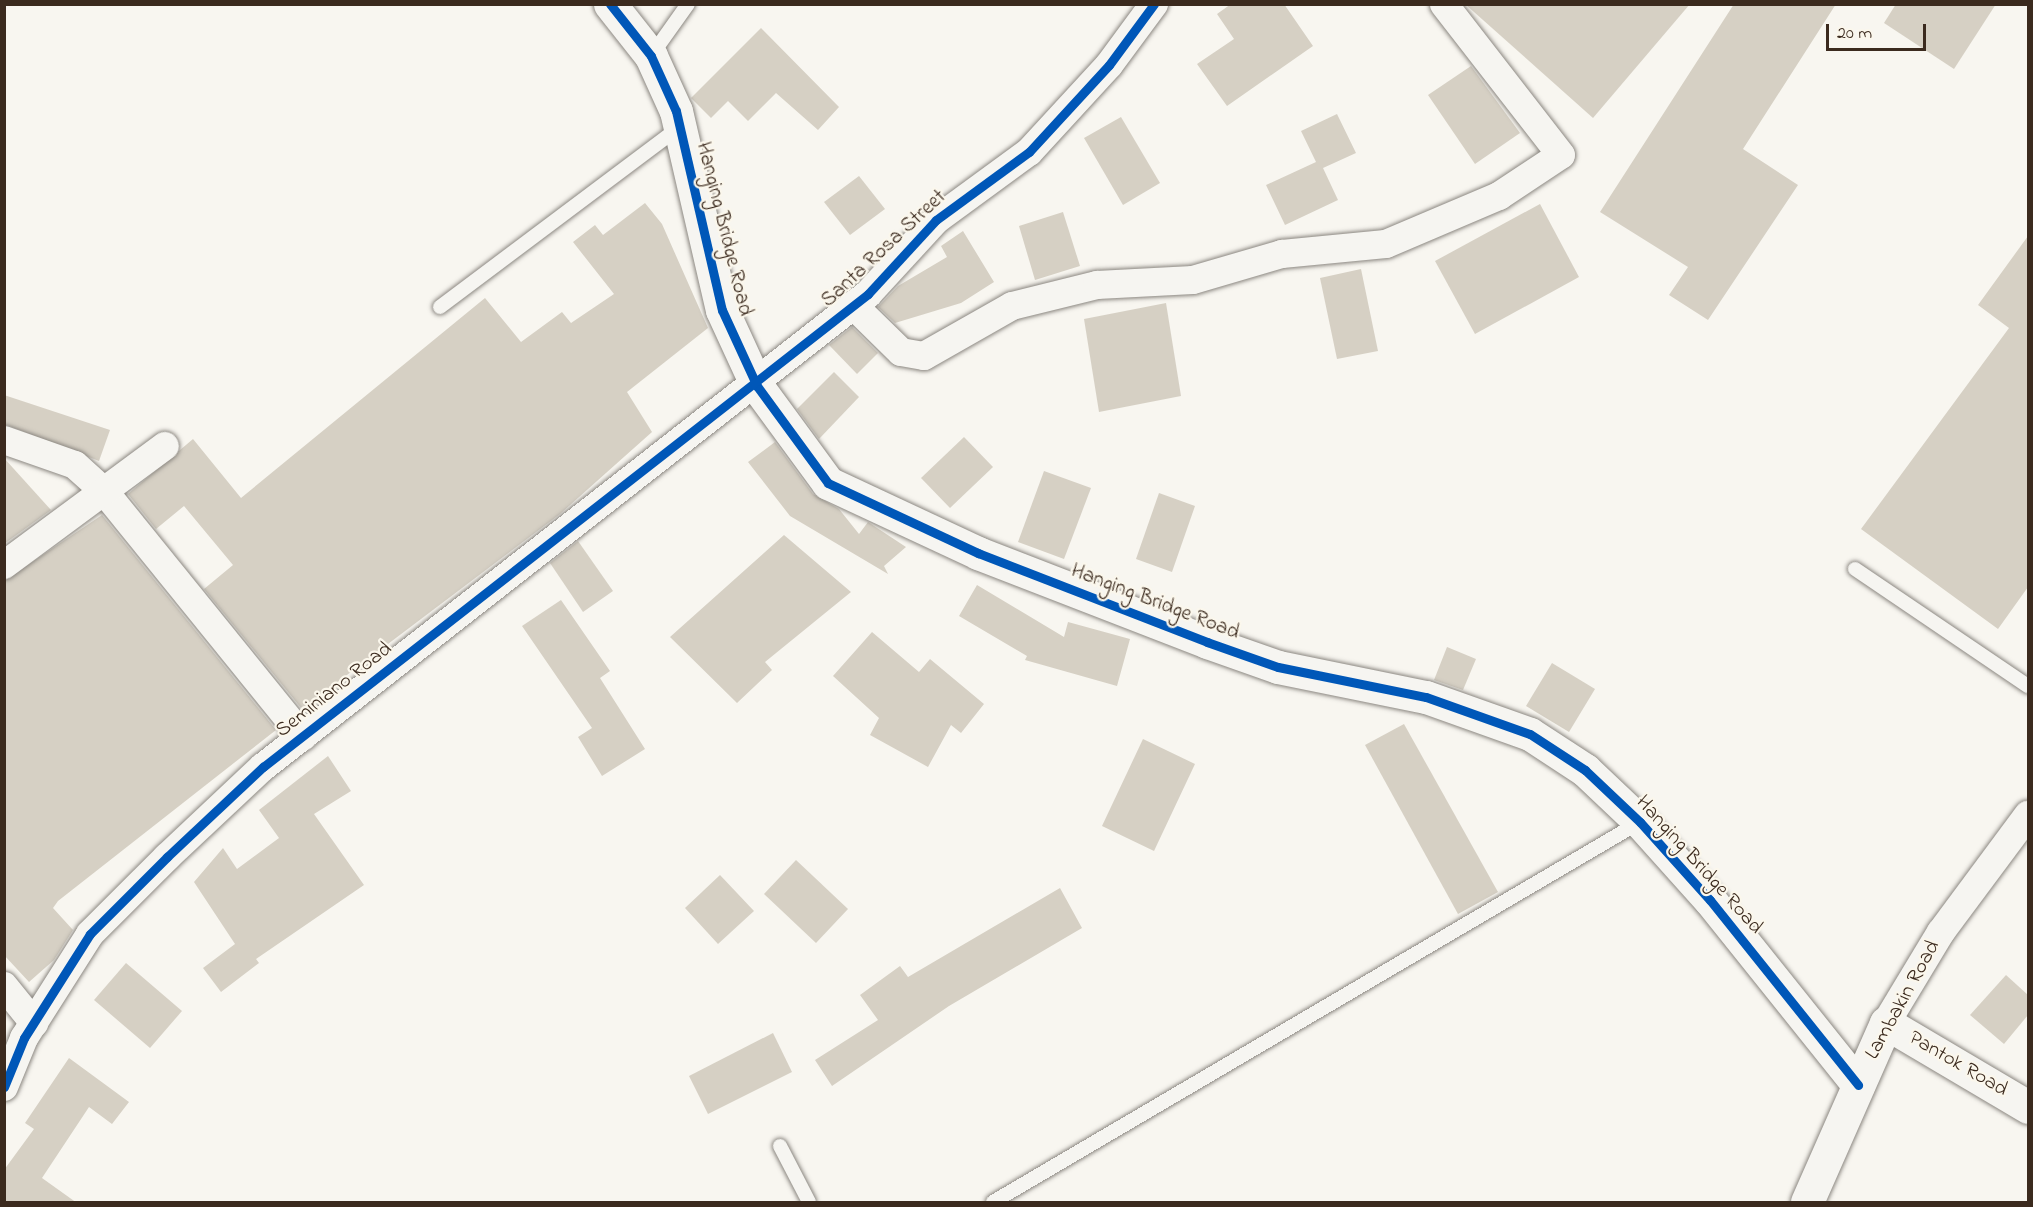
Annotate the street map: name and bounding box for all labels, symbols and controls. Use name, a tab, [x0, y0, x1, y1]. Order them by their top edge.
scale bar	[1829, 12, 1930, 50]
text: 20 m	[1837, 21, 1872, 47]
street label: Hanging Bridge Road	[690, 140, 758, 318]
street label: Santa Rosa Street	[816, 185, 952, 313]
street label: Hanging Bridge Road	[1067, 558, 1243, 646]
street label: Seminiano Road	[271, 637, 397, 743]
street label: Hanging Bridge Road	[1630, 790, 1768, 940]
street label: Lambakin Road	[1860, 936, 1946, 1064]
street label: Pantok Road	[1904, 1026, 2012, 1102]

